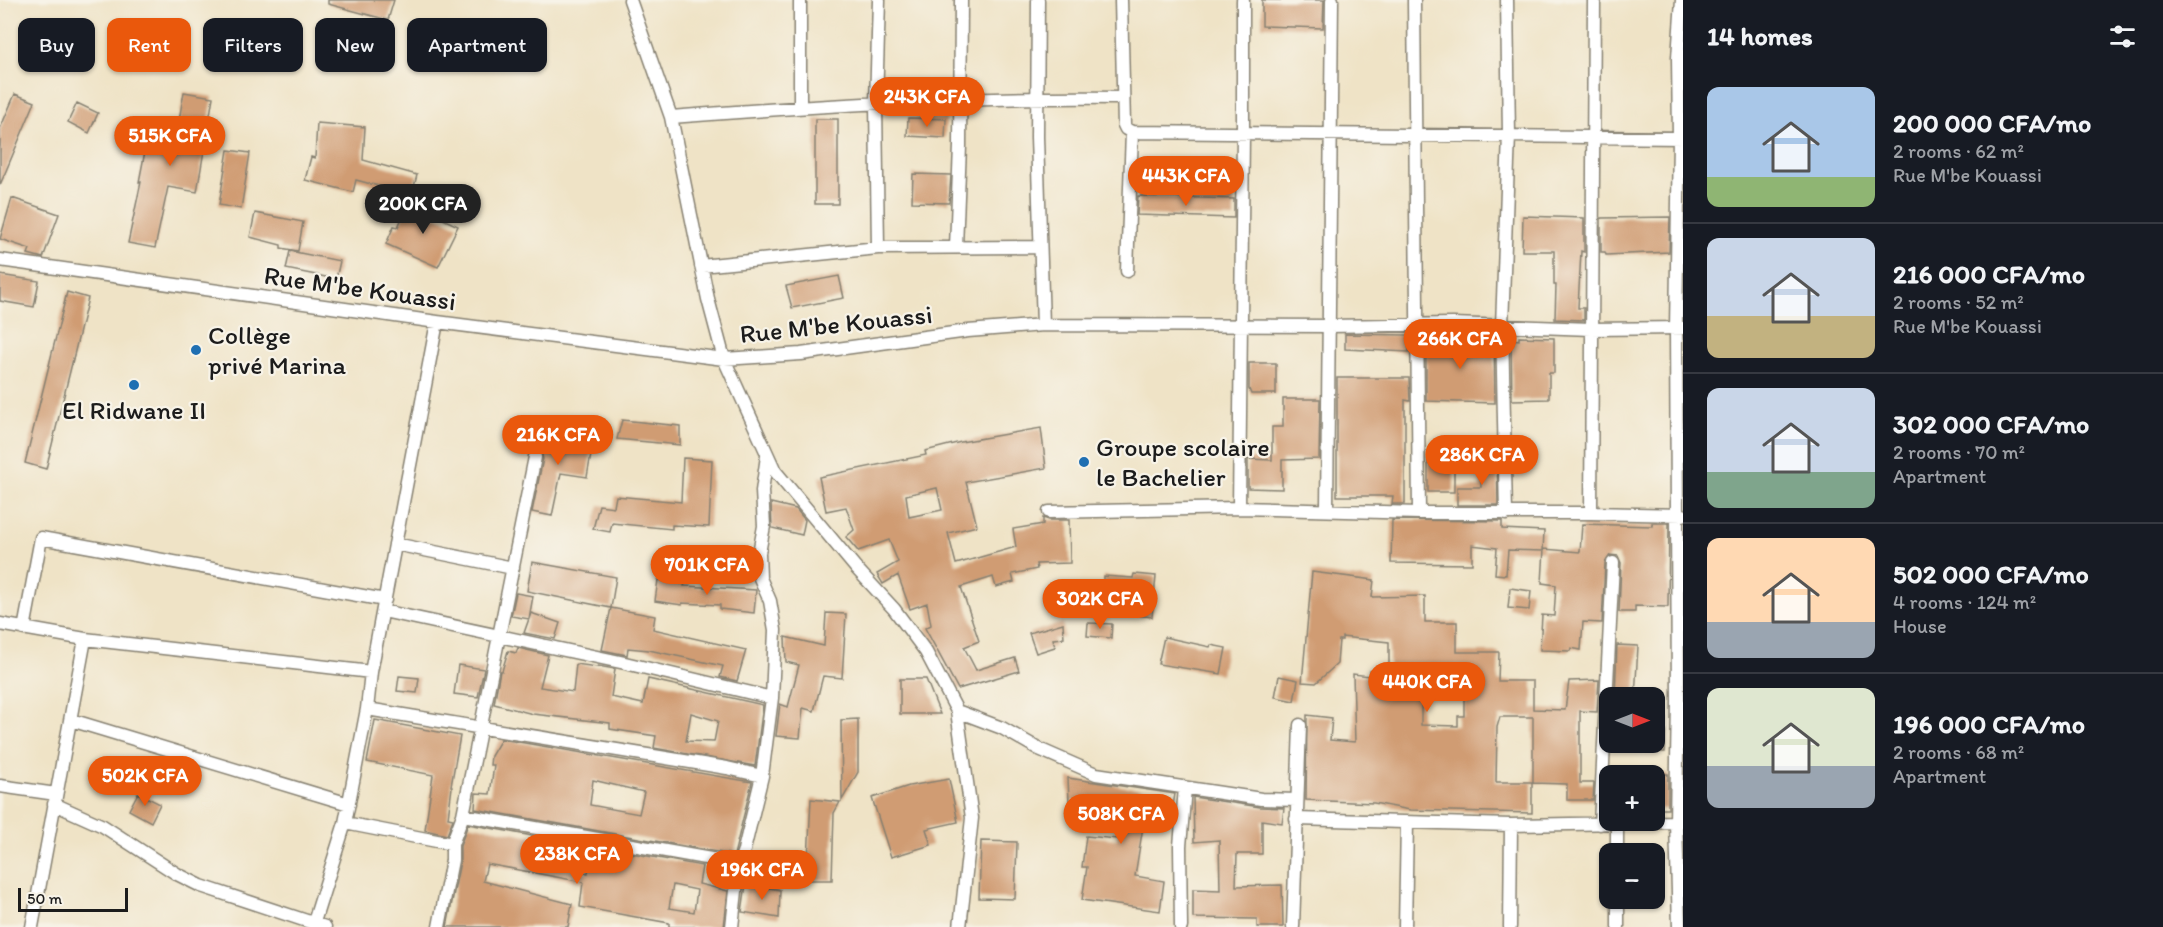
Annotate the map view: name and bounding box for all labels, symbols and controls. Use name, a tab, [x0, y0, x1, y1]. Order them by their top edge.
chip: Buy	[18, 18, 95, 72]
chip: Rent	[107, 18, 191, 72]
chip: Filters	[203, 18, 303, 72]
chip: New	[315, 18, 395, 72]
chip: Apartment	[407, 18, 547, 72]
text: 14 homes	[1707, 20, 1813, 52]
icon: filters	[2106, 20, 2139, 53]
pin: 243K CFA	[865, 77, 989, 128]
text: 243K CFA	[884, 84, 970, 108]
text: 200 000 CFA/mo	[1893, 107, 2091, 139]
icon: home	[1755, 111, 1827, 183]
pin: 515K CFA	[108, 116, 232, 167]
text: 515K CFA	[128, 123, 212, 147]
text: 2 rooms · 62 m²	[1893, 139, 2024, 163]
pin: 443K CFA	[1124, 156, 1248, 207]
text: 443K CFA	[1142, 163, 1230, 187]
text: Rue M'be Kouassi	[1893, 163, 2042, 187]
pin: 200K CFA	[361, 184, 485, 235]
text: 200K CFA	[379, 191, 467, 215]
text: 216 000 CFA/mo	[1893, 258, 2085, 290]
street label: Rue M'be Kouassi	[262, 259, 458, 317]
icon: home	[1755, 262, 1827, 334]
text: 2 rooms · 52 m²	[1893, 290, 2024, 314]
street label: Rue M'be Kouassi	[738, 298, 934, 350]
text: Rue M'be Kouassi	[1893, 314, 2042, 338]
place label: Collège privé Marina	[208, 319, 347, 381]
pin: 266K CFA	[1398, 319, 1522, 370]
text: 266K CFA	[1418, 326, 1502, 350]
marker: Collège privé Marina	[189, 343, 203, 357]
marker: El Ridwane II	[127, 378, 141, 392]
place label: El Ridwane II	[62, 394, 206, 426]
text: 302 000 CFA/mo	[1893, 408, 2089, 440]
icon: home	[1755, 412, 1827, 484]
pin: 216K CFA	[496, 415, 620, 466]
text: 216K CFA	[516, 422, 600, 446]
place label: Groupe scolaire le Bachelier	[1096, 431, 1270, 493]
pin: 286K CFA	[1420, 435, 1544, 486]
text: 2 rooms · 70 m²	[1893, 440, 2025, 464]
text: 286K CFA	[1439, 442, 1525, 466]
marker: Groupe scolaire le Bachelier	[1077, 455, 1091, 469]
text: Apartment	[1893, 464, 1986, 488]
pin: 701K CFA	[645, 545, 769, 596]
text: 701K CFA	[665, 552, 749, 576]
text: 502 000 CFA/mo	[1893, 558, 2089, 590]
icon: home	[1755, 562, 1827, 634]
pin: 302K CFA	[1038, 579, 1162, 630]
text: 302K CFA	[1057, 586, 1143, 610]
text: 4 rooms · 124 m²	[1893, 590, 2036, 614]
text: House	[1893, 614, 1947, 638]
pin: 440K CFA	[1365, 662, 1489, 713]
text: 440K CFA	[1382, 669, 1472, 693]
north arrow	[1599, 687, 1665, 753]
map controls	[1599, 687, 1665, 909]
text: 196 000 CFA/mo	[1893, 708, 2085, 740]
icon: home	[1755, 712, 1827, 784]
text: 2 rooms · 68 m²	[1893, 740, 2024, 764]
pin: 502K CFA	[83, 756, 207, 807]
text: 502K CFA	[102, 763, 188, 787]
text: Apartment	[1893, 764, 1986, 788]
button: +	[1599, 765, 1665, 831]
pin: 508K CFA	[1059, 794, 1183, 845]
text: 508K CFA	[1078, 801, 1164, 825]
pin: 238K CFA	[515, 834, 639, 885]
text: 238K CFA	[534, 841, 620, 865]
button: −	[1599, 843, 1665, 909]
pin: 196K CFA	[700, 850, 824, 901]
text: 196K CFA	[720, 857, 804, 881]
scale bar	[18, 885, 128, 912]
text: 50 m	[27, 889, 62, 908]

